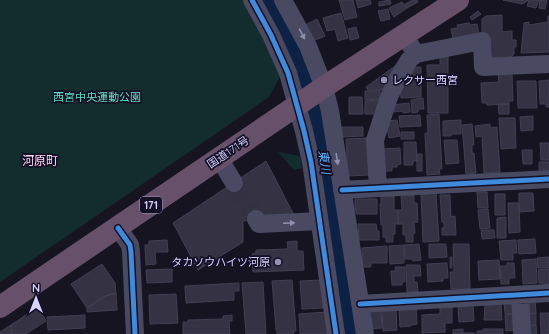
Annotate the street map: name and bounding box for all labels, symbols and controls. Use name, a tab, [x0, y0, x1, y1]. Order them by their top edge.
one-way arrow	[298, 29, 305, 40]
place label: レクサー西宮	[392, 73, 458, 87]
marker: レクサー西宮	[379, 75, 389, 85]
park label: 西宮中央運動公園	[53, 90, 141, 104]
street label: 国道171号	[204, 133, 252, 171]
water label: 東川	[316, 149, 334, 177]
one-way arrow	[334, 152, 340, 165]
district label: 河原町	[22, 153, 58, 168]
road number: 171	[140, 197, 162, 213]
one-way arrow	[283, 219, 295, 226]
place label: タカソウハイツ河原	[171, 255, 270, 269]
marker: タカソウハイツ河原	[273, 257, 283, 267]
north arrow	[16, 278, 56, 318]
text: N	[32, 281, 40, 295]

